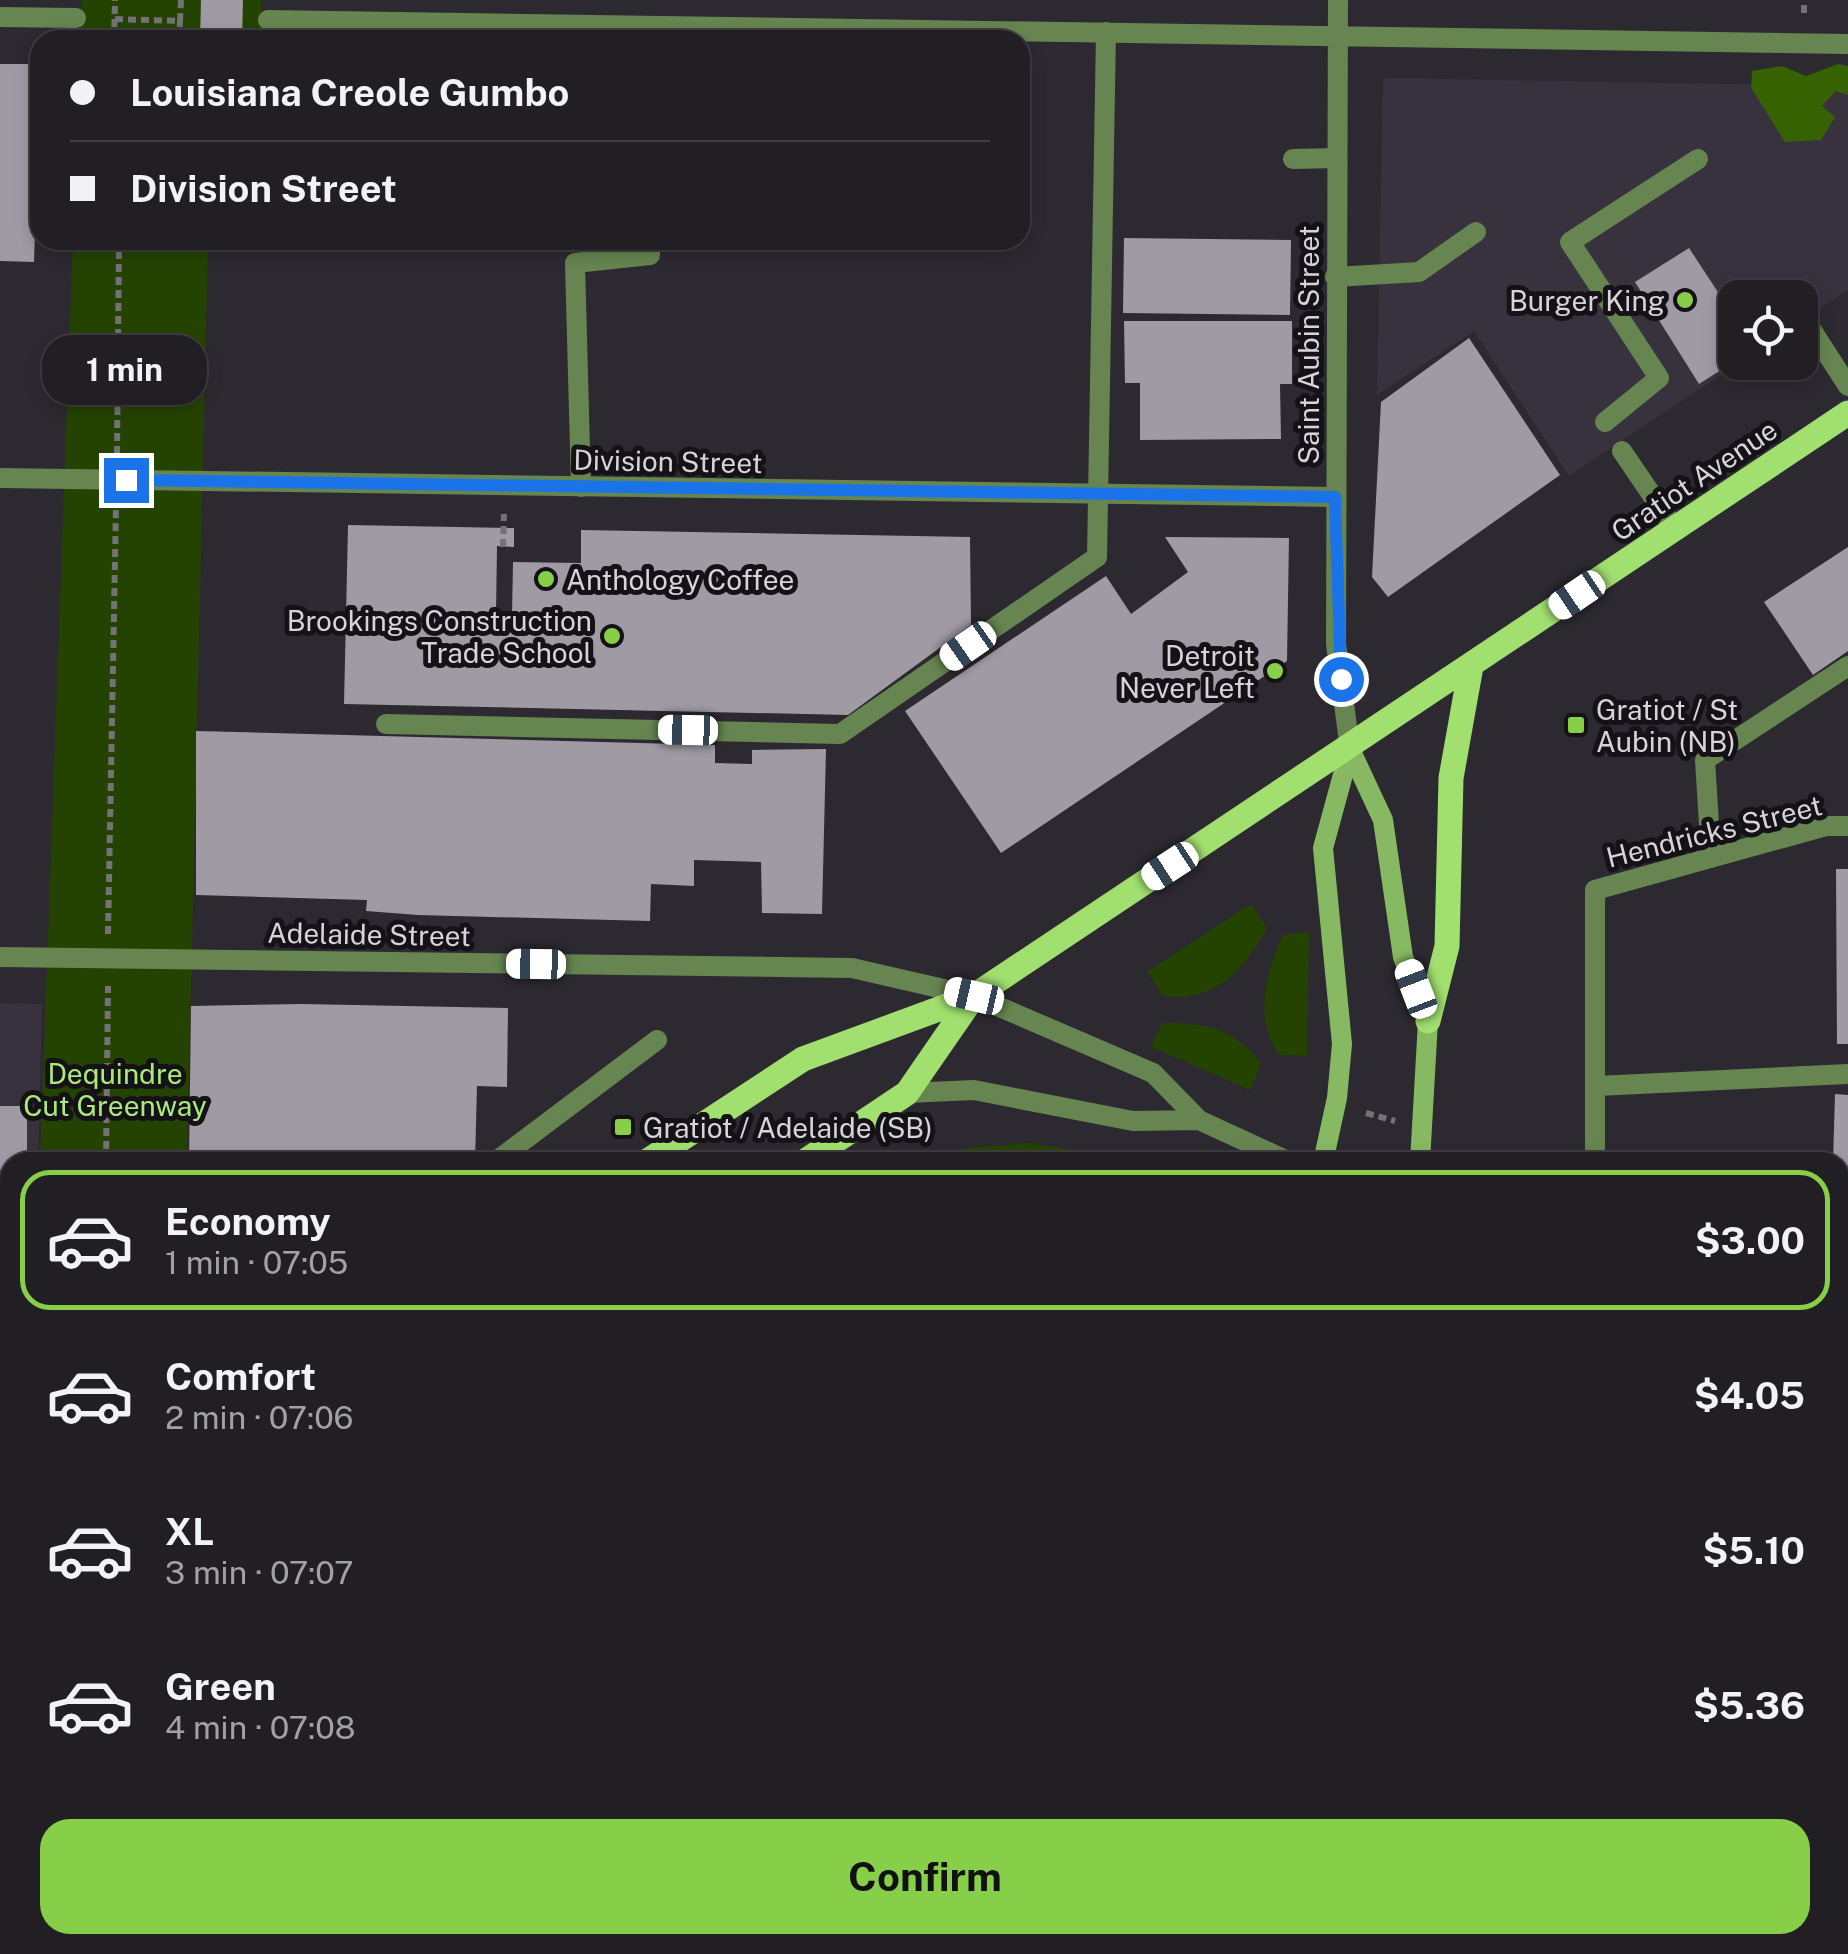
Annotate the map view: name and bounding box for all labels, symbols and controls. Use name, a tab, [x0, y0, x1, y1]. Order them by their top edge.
text: Louisiana Creole Gumbo	[130, 70, 569, 115]
text: Division Street	[130, 166, 397, 211]
street label: Saint Aubin Street	[1292, 225, 1325, 465]
map controls	[1718, 280, 1818, 380]
button: locate	[1718, 280, 1818, 380]
place label: Burger King	[1509, 284, 1665, 317]
marker: Burger King	[1674, 289, 1696, 311]
callout: 1 min	[44, 335, 208, 405]
text: 1 min	[86, 351, 163, 388]
street label: Gratiot Avenue	[1605, 412, 1783, 548]
street label: Division Street	[573, 443, 763, 479]
route end	[104, 458, 149, 503]
place label: Anthology Coffee	[566, 563, 795, 596]
car	[1544, 566, 1610, 624]
marker: Anthology Coffee	[535, 568, 557, 590]
place label: Brookings Construction Trade School	[287, 604, 592, 669]
car	[935, 617, 1001, 675]
marker: Brookings Construction Trade School	[601, 625, 623, 647]
place label: Detroit Never Left	[1119, 639, 1255, 704]
route start	[1319, 657, 1364, 702]
marker: Detroit Never Left	[1264, 660, 1286, 682]
place label: Gratiot / St Aubin (NB)	[1596, 693, 1738, 758]
car	[658, 714, 718, 746]
marker: Gratiot / St Aubin (NB)	[1565, 714, 1587, 736]
street label: Hendricks Street	[1603, 788, 1825, 874]
car	[1137, 837, 1203, 895]
street label: Adelaide Street	[267, 916, 471, 952]
car	[506, 948, 566, 980]
car	[1391, 956, 1441, 1022]
car	[941, 975, 1007, 1017]
park label: Dequindre Cut Greenway	[23, 1057, 207, 1122]
place label: Gratiot / Adelaide (SB)	[643, 1111, 933, 1144]
marker: Gratiot / Adelaide (SB)	[612, 1116, 634, 1138]
icon: car	[45, 1195, 135, 1285]
text: Economy	[165, 1199, 331, 1244]
text: $3.00	[1695, 1218, 1805, 1263]
text: 1 min · 07:05	[165, 1244, 348, 1281]
icon: car	[45, 1350, 135, 1440]
text: Comfort	[165, 1354, 316, 1399]
text: $4.05	[1694, 1373, 1805, 1418]
text: 2 min · 07:06	[165, 1399, 354, 1436]
icon: car	[45, 1505, 135, 1595]
text: XL	[165, 1509, 214, 1554]
text: $5.10	[1702, 1528, 1805, 1573]
text: 3 min · 07:07	[165, 1554, 354, 1591]
icon: car	[45, 1660, 135, 1750]
text: Green	[165, 1664, 276, 1709]
text: $5.36	[1693, 1683, 1805, 1728]
text: 4 min · 07:08	[165, 1709, 355, 1746]
button: Confirm	[40, 1819, 1810, 1934]

